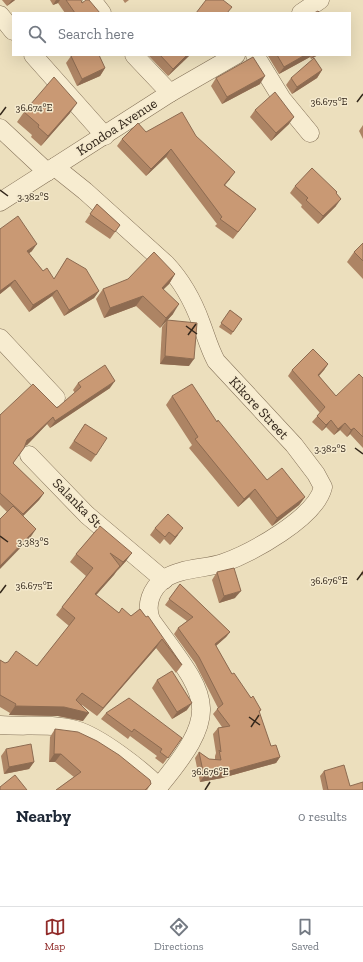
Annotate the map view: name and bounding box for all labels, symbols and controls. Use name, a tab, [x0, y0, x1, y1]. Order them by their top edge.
search box	[12, 12, 351, 56]
icon: search	[26, 23, 48, 45]
text: Search here	[58, 25, 134, 43]
street label: Kondoa Avenue	[74, 94, 161, 159]
text: 36.675°E	[311, 96, 348, 108]
text: 36.674°E	[16, 102, 53, 114]
text: 3.382°S	[17, 191, 49, 203]
street label: Kikore Street	[226, 373, 293, 444]
text: 3.382°S	[314, 443, 346, 455]
street label: Salanka St	[49, 475, 106, 532]
text: 3.383°S	[17, 536, 49, 548]
text: 36.676°E	[310, 575, 348, 587]
text: 36.675°E	[16, 580, 53, 592]
text: 36.676°E	[191, 766, 229, 778]
text: Nearby	[16, 806, 71, 826]
text: 0 results	[298, 809, 347, 824]
tab: Map	[44, 916, 66, 953]
tab: Directions	[154, 916, 204, 953]
tab: Saved	[291, 916, 319, 953]

